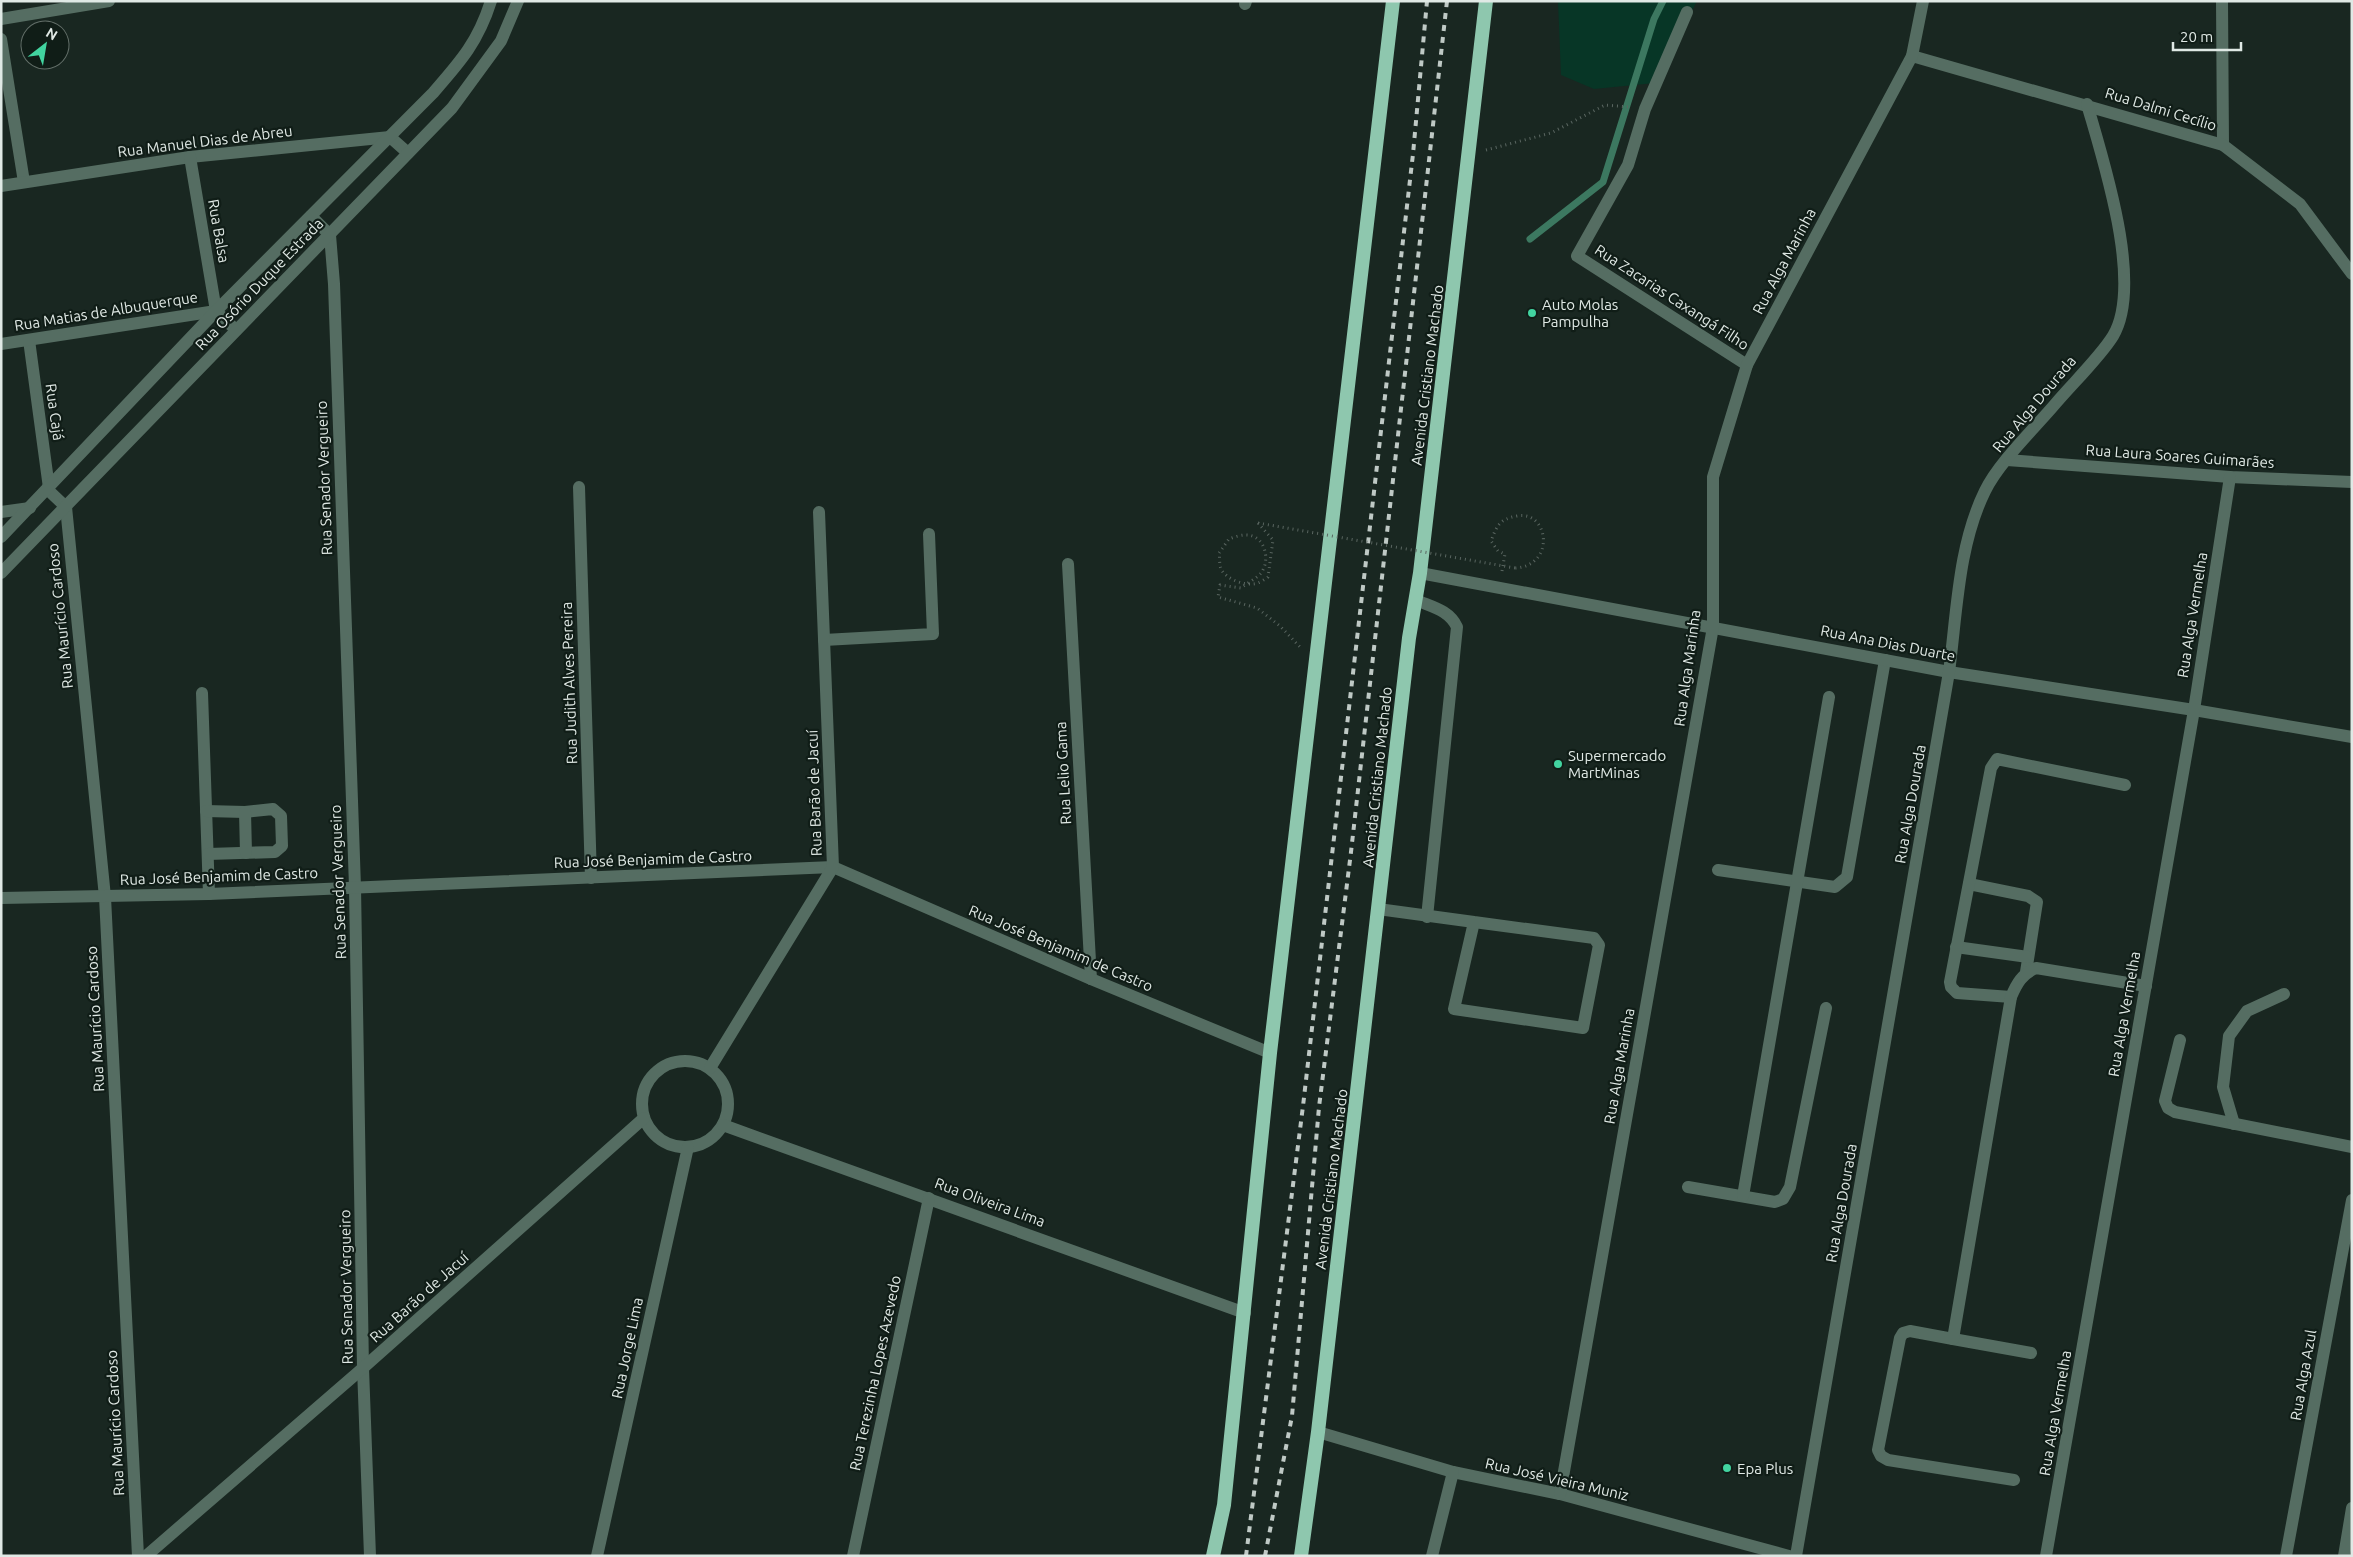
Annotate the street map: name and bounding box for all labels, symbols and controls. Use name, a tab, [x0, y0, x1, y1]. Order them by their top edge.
north arrow	[20, 20, 70, 70]
scale bar	[2173, 20, 2240, 52]
text: N	[43, 24, 60, 43]
text: 20 m	[2180, 28, 2213, 45]
street label: Rua Dalmi Cecílio	[2103, 84, 2219, 134]
street label: Rua Manuel Dias de Abreu	[117, 122, 293, 160]
street label: Rua Balsa	[205, 198, 233, 264]
street label: Rua Alga Marinha	[1749, 205, 1819, 317]
street label: Rua Osório Duque Estrada	[192, 215, 326, 353]
street label: Rua Zacarias Caxangá Filho	[1592, 241, 1752, 353]
street label: Avenida Cristiano Machado	[1407, 284, 1447, 466]
street label: Rua Matias de Albuquerque	[13, 288, 199, 334]
place label: Auto Molas Pampulha	[1542, 296, 1618, 330]
marker: Auto Molas Pampulha	[1526, 307, 1538, 319]
street label: Rua Alga Dourada	[1989, 352, 2079, 456]
street label: Rua Cajá	[43, 382, 67, 442]
street label: Rua Senador Vergueiro	[313, 400, 335, 556]
street label: Rua Laura Soares Guimarães	[2085, 441, 2275, 471]
street label: Rua Maurício Cardoso	[44, 543, 76, 689]
street label: Rua Alga Vermelha	[2174, 551, 2210, 679]
street label: Rua Judith Alves Pereira	[558, 602, 580, 764]
street label: Rua Alga Marinha	[1670, 609, 1704, 727]
street label: Rua Ana Dias Duarte	[1819, 622, 1957, 664]
street label: Avenida Cristiano Machado	[1359, 686, 1395, 868]
street label: Rua Lelio Gama	[1052, 721, 1074, 825]
street label: Rua Barão de Jacuí	[803, 729, 825, 857]
street label: Rua Alga Dourada	[1891, 743, 1929, 865]
place label: Supermercado MartMinas	[1568, 747, 1666, 781]
marker: Supermercado MartMinas	[1552, 758, 1564, 770]
street label: Rua Senador Vergueiro	[327, 804, 349, 960]
street label: Rua José Benjamim de Castro	[554, 847, 752, 871]
street label: Rua José Benjamim de Castro	[120, 864, 318, 888]
street label: Rua José Benjamim de Castro	[966, 901, 1156, 995]
street label: Rua Maurício Cardoso	[83, 946, 107, 1092]
street label: Rua Alga Vermelha	[2105, 950, 2143, 1078]
street label: Rua Alga Marinha	[1600, 1007, 1638, 1125]
street label: Avenida Cristiano Machado	[1311, 1088, 1351, 1270]
street label: Rua Alga Dourada	[1822, 1142, 1860, 1264]
street label: Rua Oliveira Lima	[932, 1174, 1048, 1230]
street label: Rua Senador Vergueiro	[336, 1210, 356, 1364]
street label: Rua Barão de Jacuí	[366, 1248, 472, 1346]
street label: Rua Terezinha Lopes Azevedo	[846, 1274, 904, 1472]
street label: Rua Jorge Lima	[608, 1296, 646, 1400]
street label: Rua Alga Azul	[2287, 1328, 2319, 1422]
street label: Rua Alga Vermelha	[2036, 1349, 2074, 1477]
street label: Rua Maurício Cardoso	[103, 1350, 127, 1496]
street label: Rua José Vieira Muniz	[1484, 1454, 1630, 1504]
place label: Epa Plus	[1737, 1460, 1793, 1477]
marker: Epa Plus	[1721, 1462, 1733, 1474]

